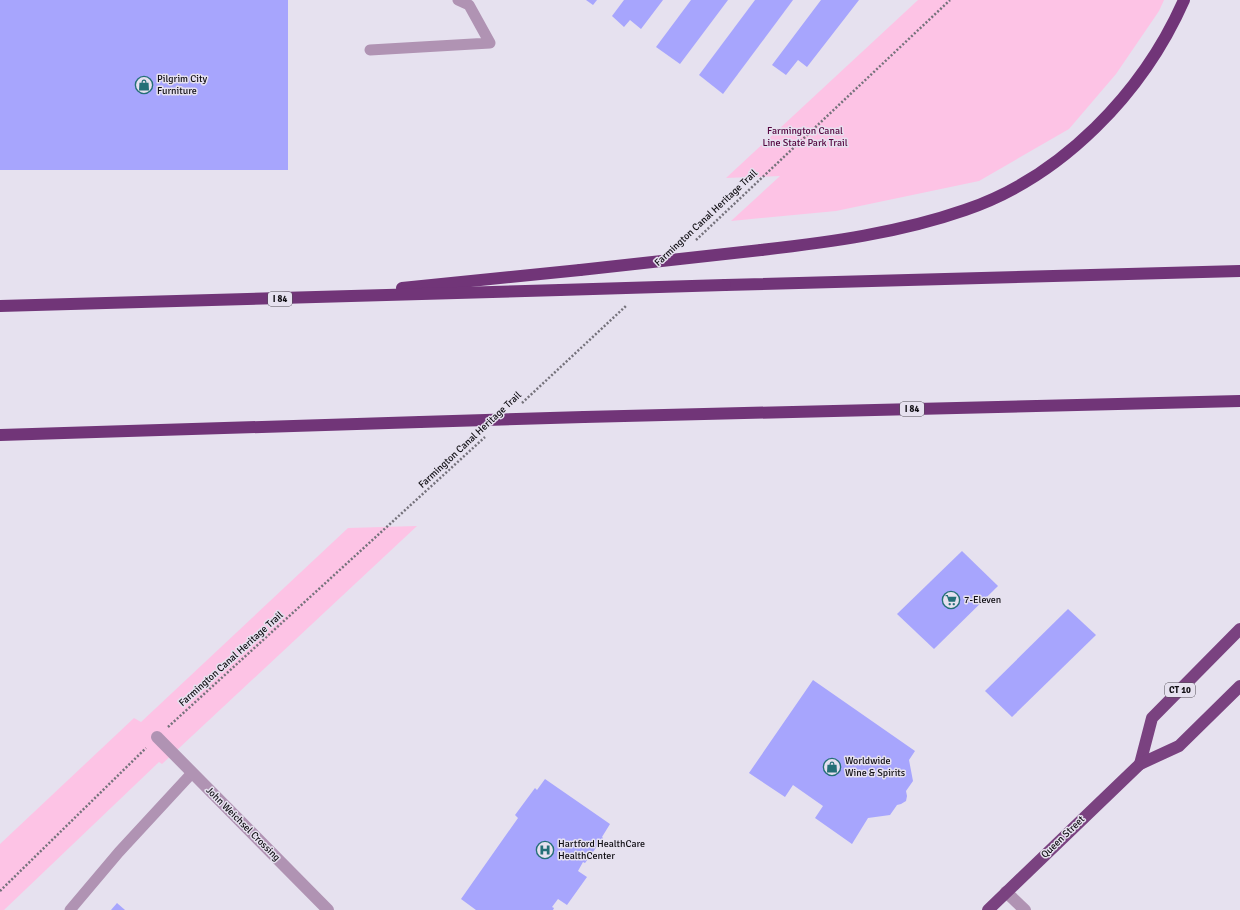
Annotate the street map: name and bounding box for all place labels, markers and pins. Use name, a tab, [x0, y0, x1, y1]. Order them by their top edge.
place label: Pilgrim City Furniture	[157, 73, 208, 97]
shop icon: Pilgrim City Furniture	[134, 75, 154, 95]
supermarket icon: 7-Eleven	[941, 590, 961, 610]
place label: 7-Eleven	[964, 594, 1001, 606]
place label: Worldwide Wine & Spirits	[845, 755, 906, 779]
shop icon: Worldwide Wine & Spirits	[822, 757, 842, 777]
place label: Hartford HealthCare HealthCenter	[558, 838, 645, 862]
hospital icon: Hartford HealthCare HealthCenter	[535, 840, 555, 860]

